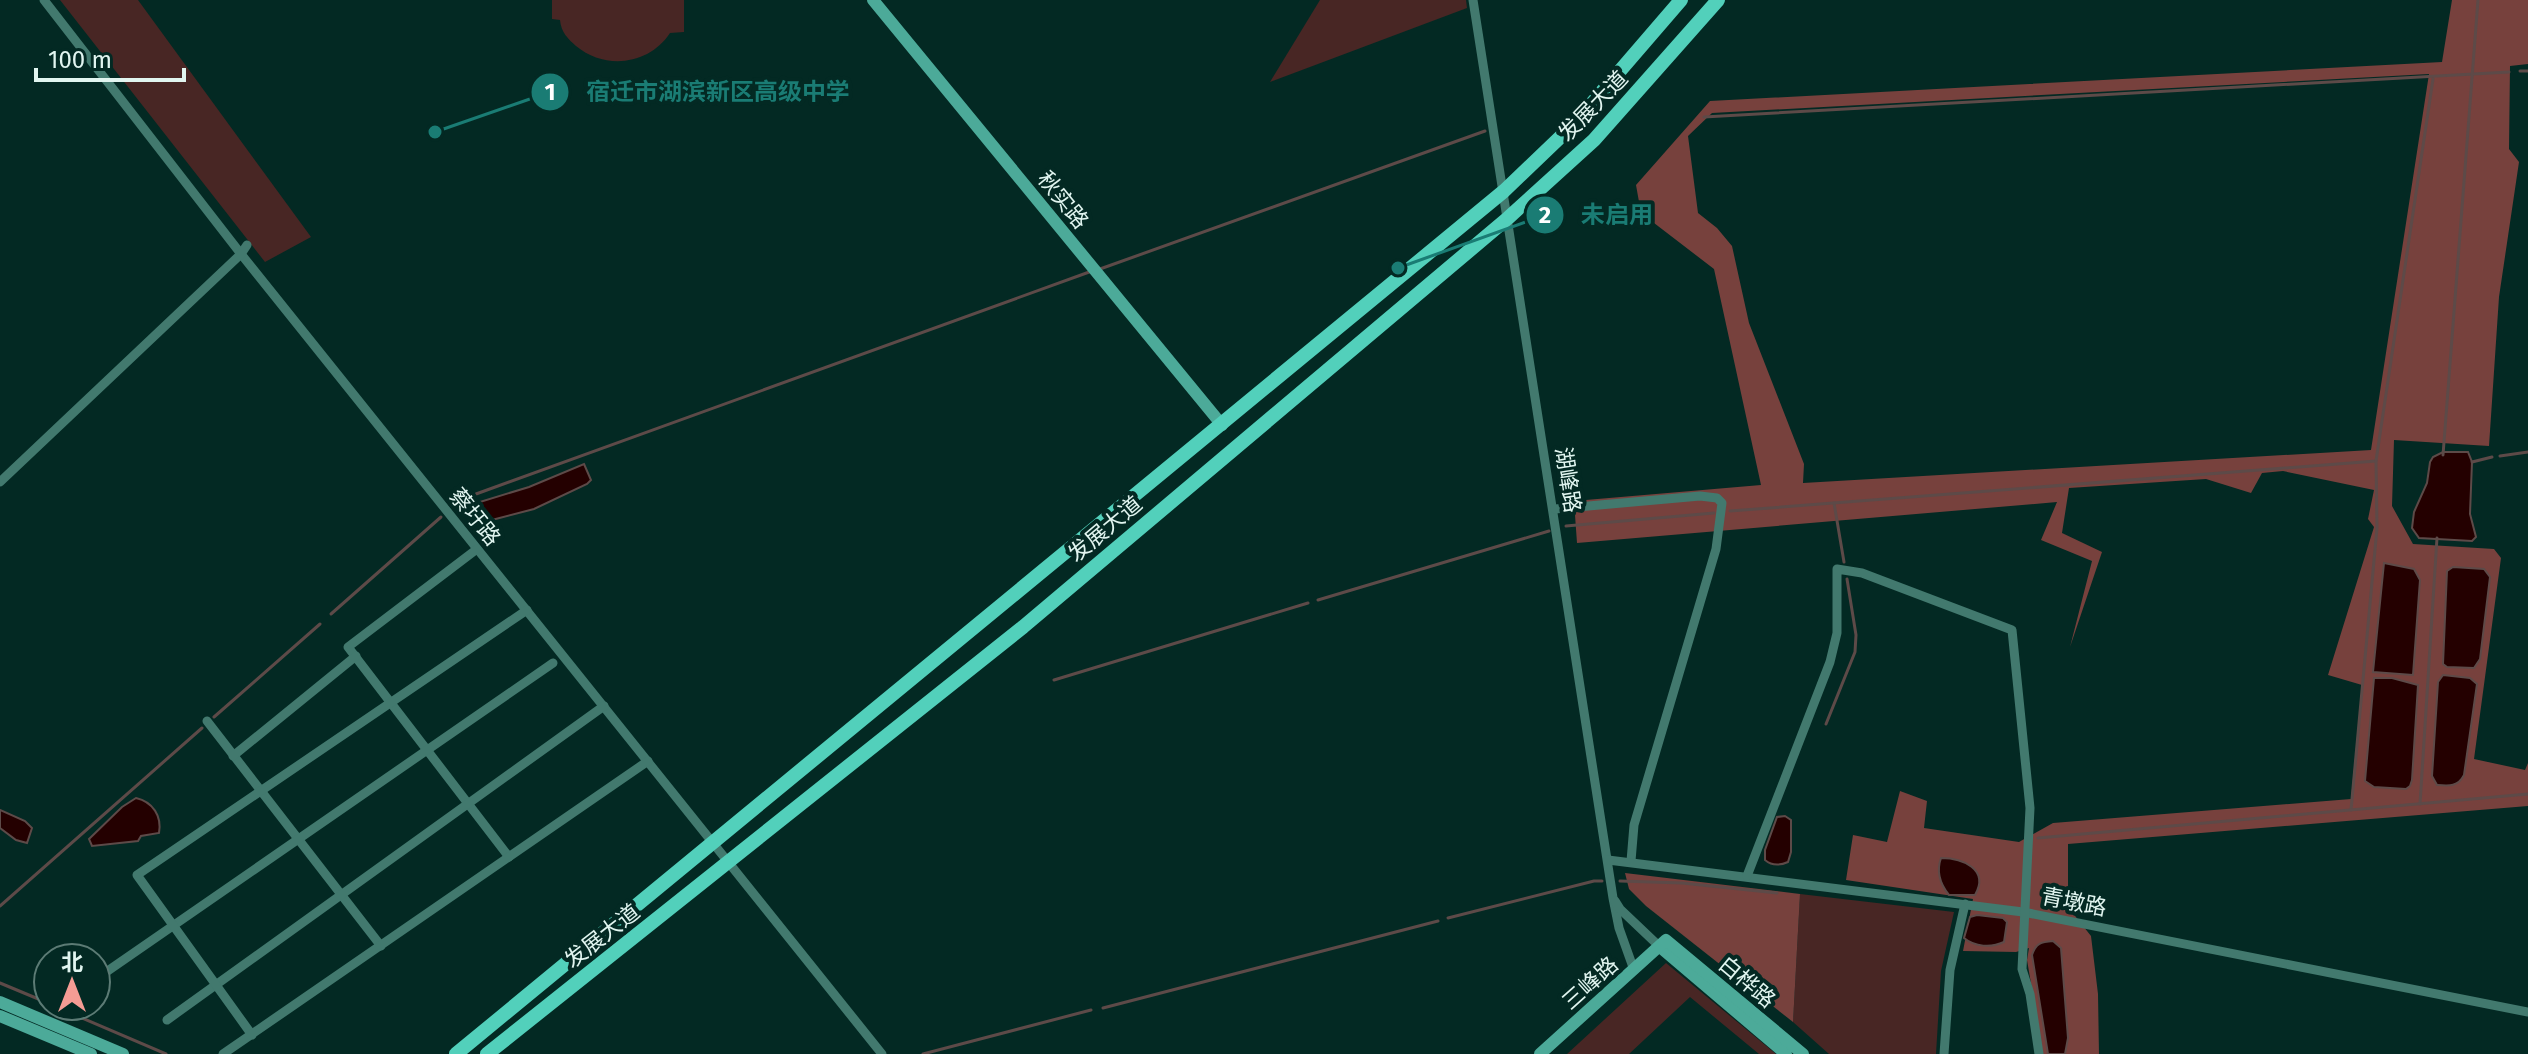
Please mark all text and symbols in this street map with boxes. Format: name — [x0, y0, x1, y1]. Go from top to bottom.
scale bar — [36, 32, 184, 82]
text: 100 m — [48, 46, 112, 74]
street label: 发展大道 — [1553, 65, 1633, 147]
callout: 宿迁市湖滨新区高级中学 — [530, 68, 866, 116]
text: 1 — [544, 78, 556, 106]
text: 宿迁市湖滨新区高级中学 — [586, 78, 850, 106]
street label: 秋实路 — [1032, 166, 1094, 234]
callout: 未启用 — [1525, 191, 1669, 239]
text: 2 — [1539, 201, 1551, 229]
text: 未启用 — [1581, 201, 1653, 229]
street label: 湖峰路 — [1550, 445, 1586, 515]
street label: 蔡圩路 — [444, 483, 506, 551]
street label: 发展大道 — [1063, 490, 1147, 568]
street label: 青墩路 — [2039, 882, 2109, 922]
street label: 发展大道 — [559, 898, 645, 974]
north arrow — [32, 942, 112, 1022]
text: 北 — [61, 949, 83, 976]
street label: 白桦路 — [1713, 950, 1781, 1014]
street label: 三峰路 — [1556, 951, 1624, 1015]

